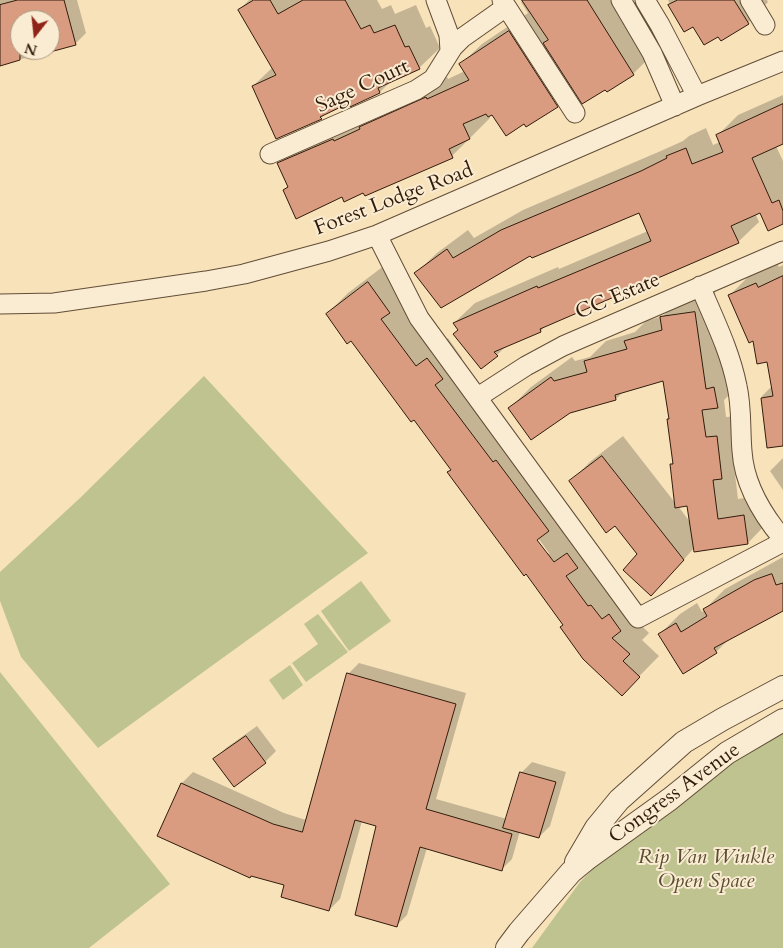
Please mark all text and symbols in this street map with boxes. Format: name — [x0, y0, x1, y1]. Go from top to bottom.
north arrow — [10, 10, 60, 60]
text: N — [23, 38, 39, 60]
street label: Sage Court — [312, 54, 414, 120]
street label: Forest Lodge Road — [311, 158, 477, 242]
street label: CC Estate — [572, 268, 664, 326]
street label: Congress Avenue — [604, 738, 746, 850]
park label: Rip Van Winkle Open Space — [638, 845, 774, 895]

